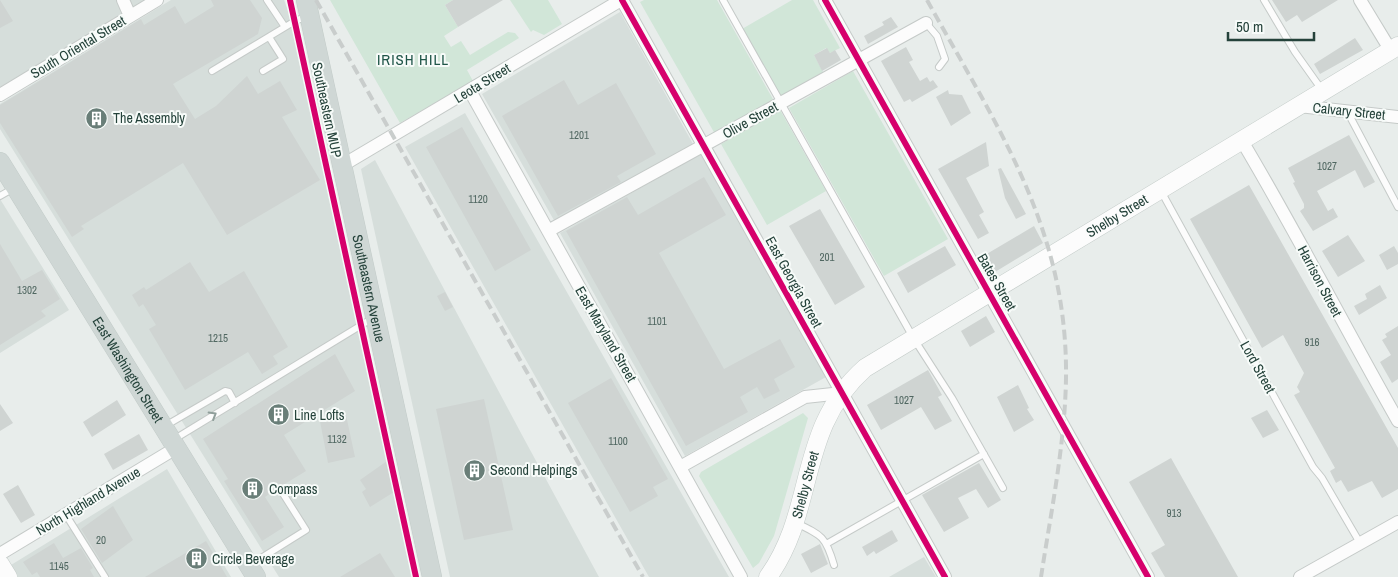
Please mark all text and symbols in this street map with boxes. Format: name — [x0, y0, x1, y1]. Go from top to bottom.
scale bar — [1228, 10, 1314, 42]
street label: South Oriental Street — [27, 12, 129, 82]
text: 50 m — [1236, 16, 1263, 37]
district label: IRISH HILL — [377, 49, 449, 70]
street label: Leota Street — [451, 59, 513, 107]
street label: Southeastern MUP — [308, 61, 346, 160]
street label: Olive Street — [719, 97, 781, 143]
street label: Calvary Street — [1312, 98, 1386, 124]
building icon: The Assembly — [85, 106, 109, 130]
place label: The Assembly — [113, 109, 185, 127]
house number: 1201 — [569, 128, 589, 142]
house number: 1027 — [1317, 159, 1337, 173]
street label: Shelby Street — [1083, 190, 1151, 241]
house number: 1120 — [468, 192, 488, 206]
street label: Southeastern Avenue — [348, 233, 389, 344]
street label: East Georgia Street — [762, 233, 826, 331]
street label: Harrison Street — [1294, 242, 1346, 320]
house number: 201 — [819, 250, 835, 264]
street label: Bates Street — [973, 250, 1021, 314]
house number: 1302 — [17, 283, 37, 297]
street label: East Maryland Street — [571, 283, 641, 385]
street label: East Washington Street — [89, 313, 168, 426]
house number: 1101 — [647, 314, 667, 328]
house number: 1215 — [208, 331, 228, 345]
house number: 916 — [1304, 335, 1320, 349]
street label: Lord Street — [1236, 338, 1280, 396]
house number: 1027 — [894, 393, 914, 407]
building icon: Line Lofts — [266, 403, 290, 427]
place label: Line Lofts — [294, 406, 345, 424]
one-way arrow — [208, 412, 217, 422]
house number: 1132 — [327, 432, 347, 446]
house number: 1100 — [608, 434, 628, 448]
street label: Shelby Street — [787, 449, 823, 521]
building icon: Second Helpings — [462, 458, 486, 482]
place label: Second Helpings — [490, 461, 578, 479]
street label: North Highland Avenue — [33, 463, 143, 539]
building icon: Compass — [241, 477, 265, 501]
place label: Compass — [269, 480, 318, 498]
house number: 913 — [1166, 506, 1182, 520]
house number: 20 — [96, 533, 106, 547]
building icon: Circle Beverage — [184, 547, 208, 571]
place label: Circle Beverage — [212, 550, 294, 568]
house number: 1145 — [49, 559, 69, 573]

